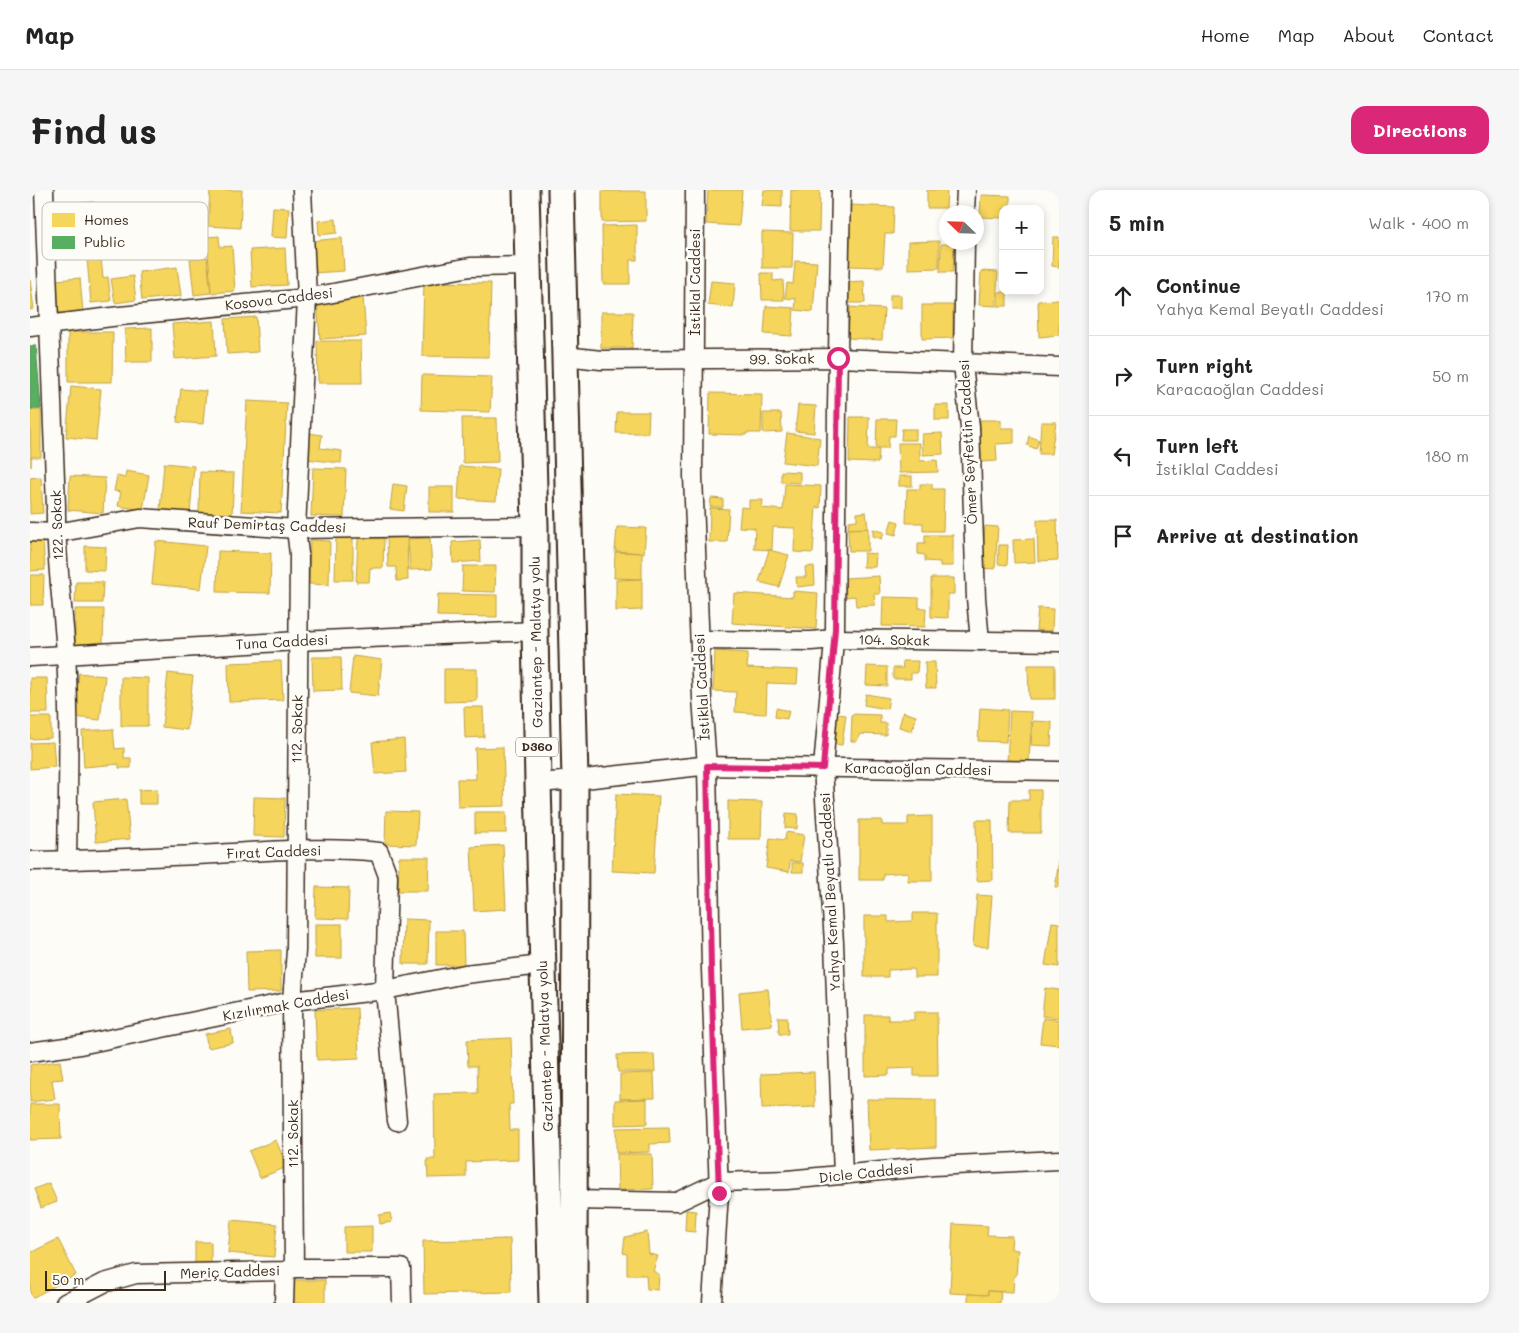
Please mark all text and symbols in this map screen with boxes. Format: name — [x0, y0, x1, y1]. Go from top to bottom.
text: Map — [25, 19, 74, 50]
text: Home — [1201, 23, 1250, 47]
text: Map — [1278, 23, 1314, 47]
text: About — [1342, 23, 1395, 47]
text: Contact — [1423, 23, 1494, 47]
button: Directions — [1351, 106, 1489, 154]
text: Find us — [30, 107, 157, 153]
legend — [42, 202, 208, 260]
north arrow — [939, 205, 984, 250]
map controls — [999, 205, 1044, 295]
button: + — [999, 205, 1044, 250]
text: 5 min — [1109, 209, 1165, 236]
text: Homes — [84, 210, 129, 229]
text: Walk · 400 m — [1368, 212, 1469, 233]
street label: İstiklal Caddesi — [685, 228, 704, 336]
text: Public — [84, 232, 125, 251]
button: − — [999, 250, 1044, 295]
text: Continue — [1156, 273, 1241, 298]
street label: Kosova Caddesi — [224, 282, 334, 315]
icon: ahead — [1109, 282, 1137, 310]
text: 170 m — [1425, 285, 1469, 306]
text: Yahya Kemal Beyatlı Caddesi — [1156, 298, 1384, 319]
route start — [827, 347, 850, 370]
street label: 99. Sokak — [749, 348, 815, 369]
text: Turn right — [1156, 353, 1253, 378]
street label: Ömer Seyfettin Caddesi — [954, 359, 981, 525]
icon: right — [1109, 362, 1137, 390]
text: 50 m — [1432, 365, 1469, 386]
text: Karacaoğlan Caddesi — [1156, 378, 1324, 399]
text: Turn left — [1156, 433, 1239, 458]
icon: left — [1109, 442, 1137, 470]
text: 180 m — [1424, 445, 1469, 466]
text: İstiklal Caddesi — [1156, 458, 1279, 479]
street label: 122. Sokak — [46, 490, 67, 560]
street label: Rauf Demirtaş Caddesi — [188, 512, 347, 537]
icon: arrive — [1109, 522, 1137, 550]
text: Arrive at destination — [1156, 523, 1359, 548]
street label: Gaziantep - Malatya yolu — [525, 556, 546, 728]
street label: 104. Sokak — [858, 629, 930, 650]
street label: Tuna Caddesi — [235, 630, 329, 653]
street label: İstiklal Caddesi — [689, 633, 714, 741]
street label: 112. Sokak — [286, 694, 307, 764]
road number: D360 — [516, 738, 558, 756]
street label: Karacaoğlan Caddesi — [844, 758, 992, 779]
street label: Yahya Kemal Beyatlı Caddesi — [815, 792, 844, 992]
street label: Fırat Caddesi — [226, 840, 322, 863]
street label: Gaziantep - Malatya yolu — [532, 960, 557, 1132]
street label: Kızılırmak Caddesi — [221, 984, 351, 1025]
street label: 112. Sokak — [283, 1100, 302, 1168]
street label: Dicle Caddesi — [818, 1158, 914, 1187]
route end — [708, 1182, 731, 1205]
street label: Meriç Caddesi — [180, 1260, 280, 1283]
scale bar — [45, 1268, 166, 1291]
text: 50 m — [52, 1270, 84, 1289]

